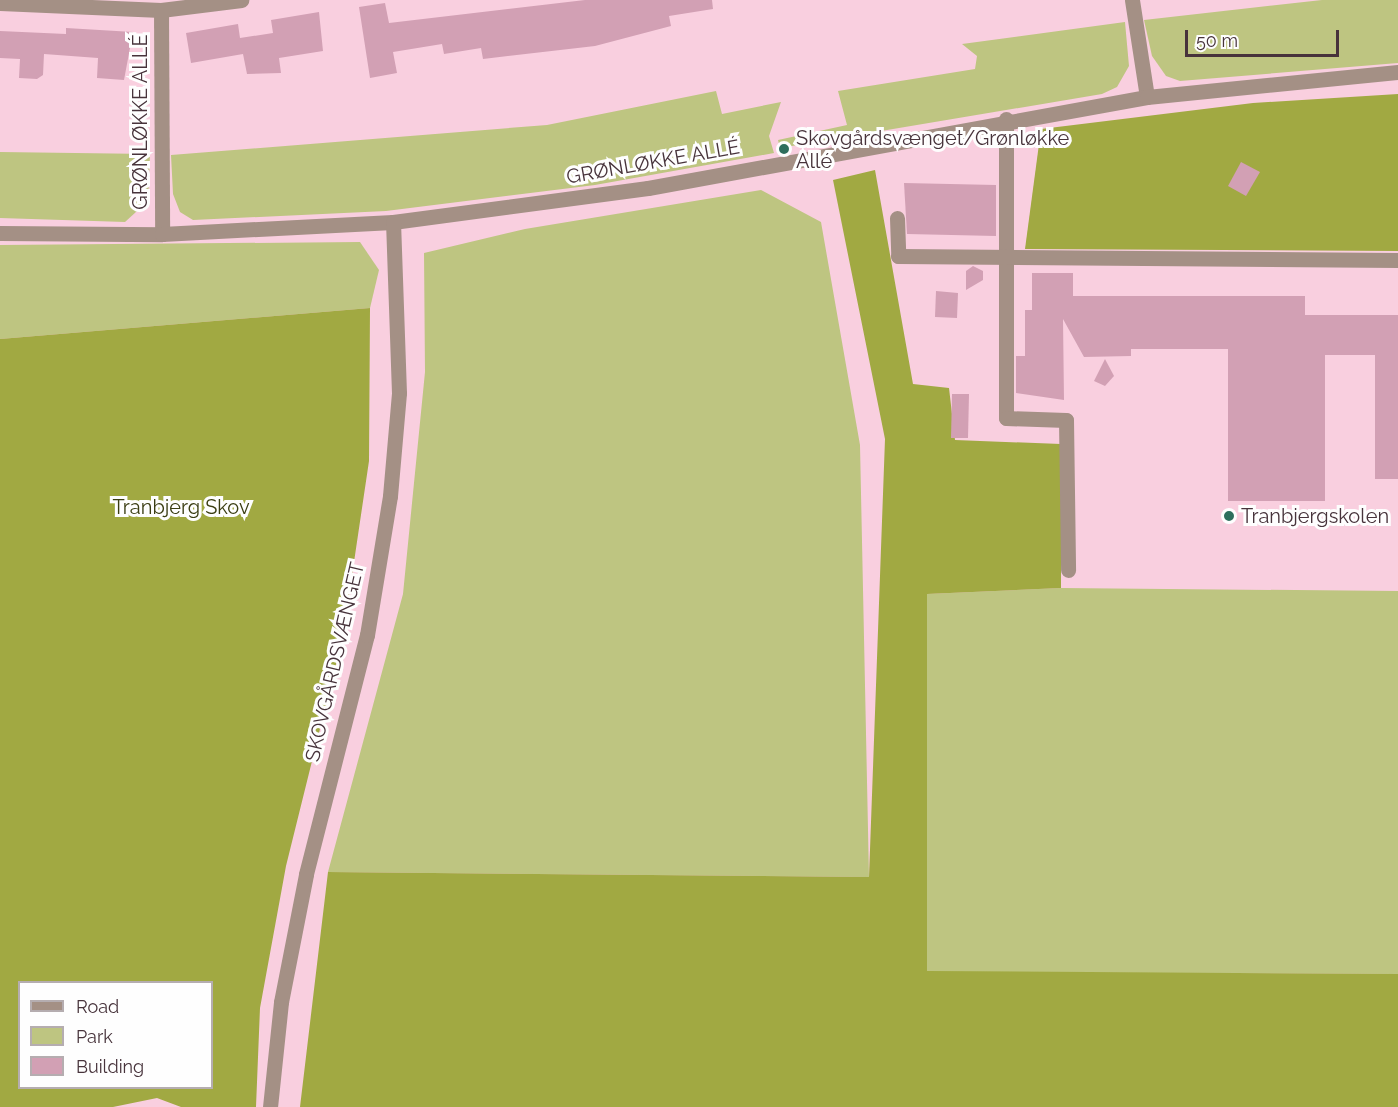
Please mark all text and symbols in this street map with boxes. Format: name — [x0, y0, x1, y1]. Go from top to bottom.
scale bar — [1188, 18, 1342, 56]
text: 50 m — [1196, 30, 1238, 51]
street label: GRØNLØKKE ALLÉ — [128, 34, 152, 210]
place label: Skovgårdsvænget/Grønløkke Allé — [796, 126, 1069, 173]
street label: GRØNLØKKE ALLÉ — [564, 135, 742, 189]
marker: Skovgårdsvænget/Grønløkke Allé — [777, 142, 791, 156]
park label: Tranbjerg Skov — [112, 495, 250, 519]
place label: Tranbjergskolen — [1241, 504, 1389, 528]
marker: Tranbjergskolen — [1222, 509, 1236, 523]
street label: SKOVGÅRDSVÆNGET — [300, 560, 370, 764]
legend — [18, 981, 213, 1089]
text: Road — [76, 996, 119, 1017]
text: Park — [76, 1026, 113, 1047]
text: Building — [76, 1056, 144, 1077]

